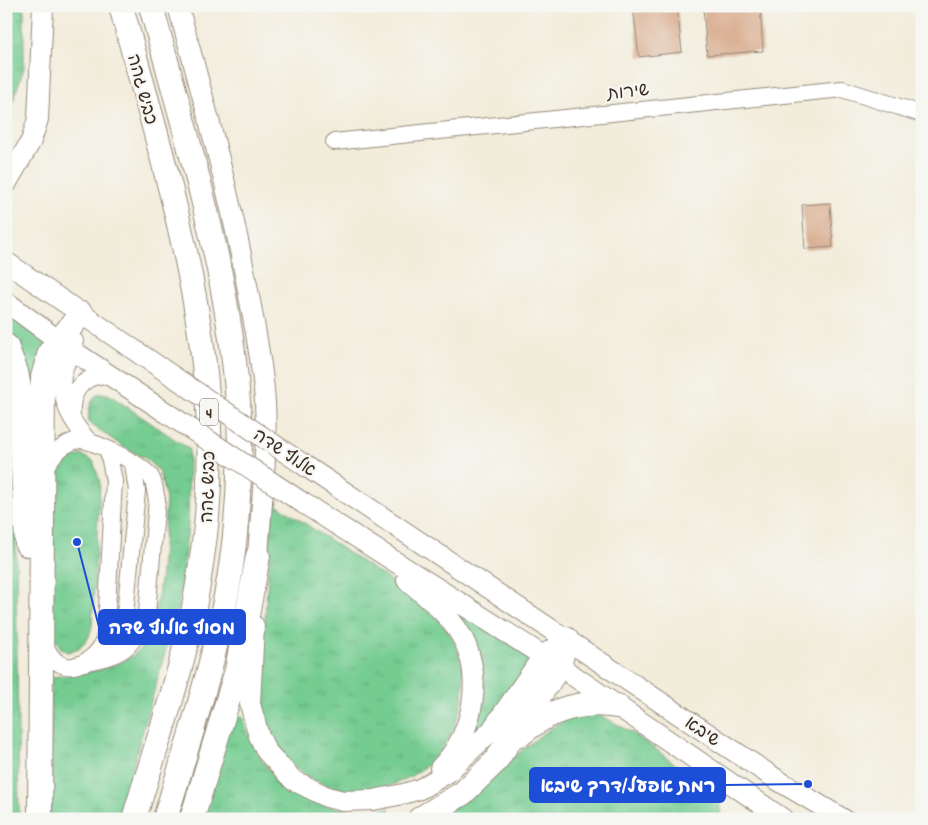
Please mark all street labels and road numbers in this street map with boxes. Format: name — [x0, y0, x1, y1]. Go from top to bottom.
street label: כביש גהה — [119, 52, 162, 128]
street label: שירות — [605, 79, 651, 108]
road number: 4 — [200, 398, 218, 426]
street label: אלוף שדה — [247, 424, 320, 484]
street label: כביש גהה — [196, 451, 223, 524]
street label: שיבא — [679, 712, 724, 754]

